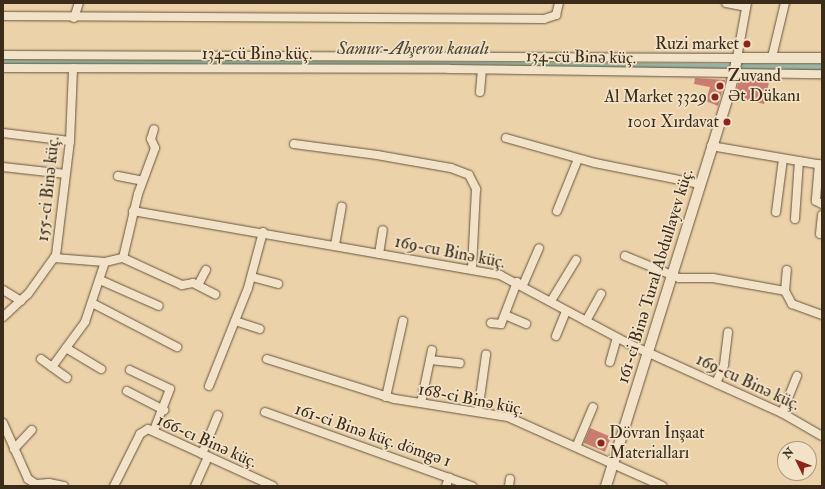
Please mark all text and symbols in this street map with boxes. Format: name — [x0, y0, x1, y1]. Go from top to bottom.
place label: Ruzi market — [655, 34, 739, 54]
water label: Samur-Abşeron kanalı — [337, 38, 489, 60]
marker: Ruzi market — [742, 39, 752, 49]
street label: 134-cü Binə küç. — [202, 44, 312, 64]
street label: 134-cü Binə küç. — [526, 46, 636, 68]
place label: Zuvand Ət Dükanı — [728, 66, 800, 106]
marker: Zuvand Ət Dükanı — [715, 81, 725, 91]
place label: Al Market 3329 — [604, 87, 707, 107]
marker: Al Market 3329 — [710, 92, 720, 102]
place label: 1001 Xırdavat — [627, 112, 719, 132]
marker: 1001 Xırdavat — [722, 117, 732, 127]
street label: 155-ci Binə küç. — [32, 135, 64, 243]
street label: 161-ci Binə Tural Abdullayev küç. — [613, 166, 697, 386]
street label: 169-cu Binə küç. — [393, 231, 507, 273]
street label: 169-cu Binə küç. — [693, 349, 803, 415]
street label: 168-ci Binə küç. — [416, 379, 526, 419]
street label: 161-ci Binə küç. dömgə 1 — [292, 399, 454, 471]
street label: 166-cı Binə küç. — [154, 410, 260, 472]
place label: Dövran İnşaat Materialları — [609, 423, 705, 463]
marker: Dövran İnşaat Materialları — [596, 438, 606, 448]
north arrow — [777, 441, 817, 481]
text: N — [780, 445, 797, 461]

